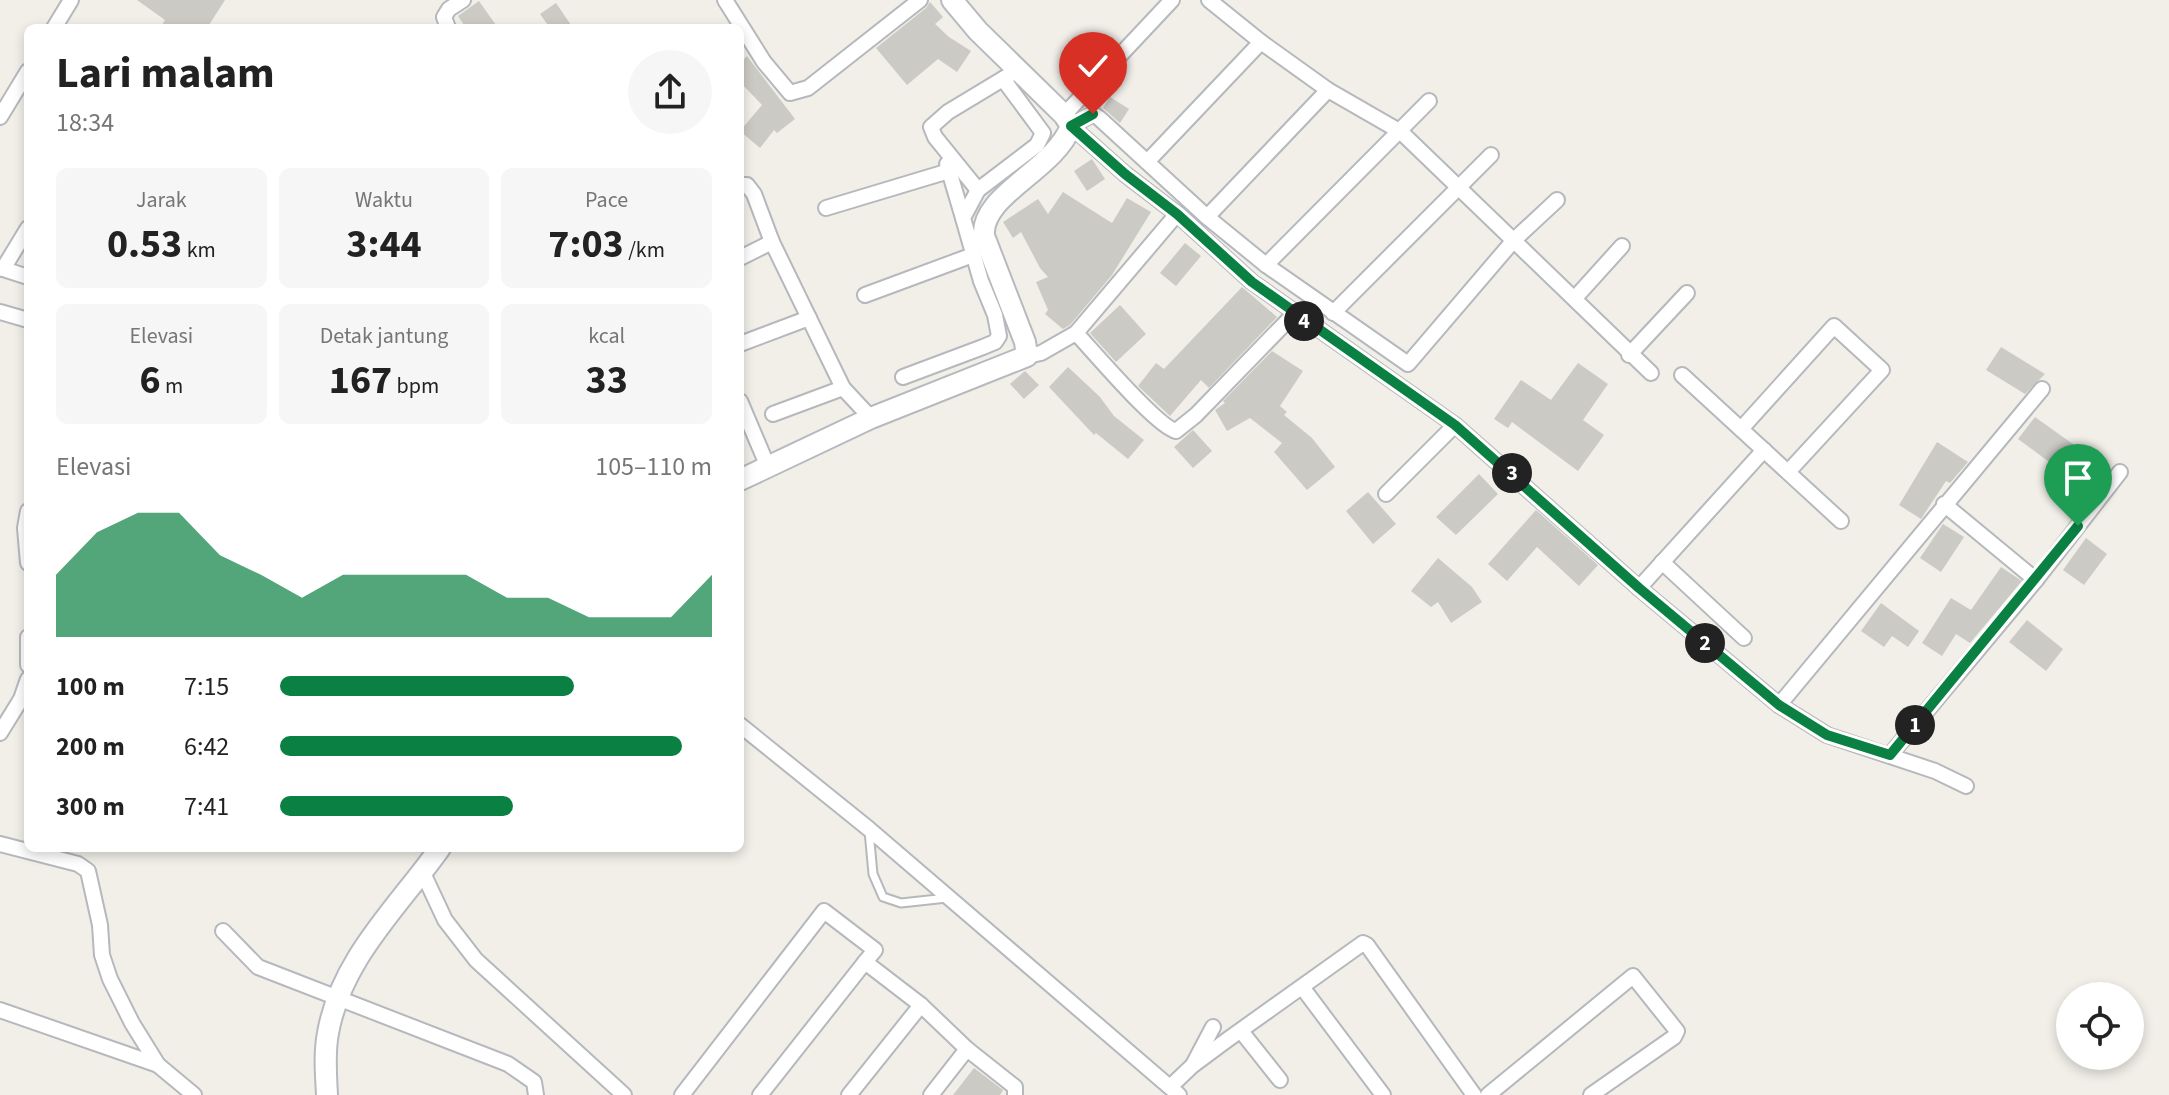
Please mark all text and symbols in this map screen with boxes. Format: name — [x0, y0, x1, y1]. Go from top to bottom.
pin — [1059, 32, 1127, 114]
text: Lari malam — [56, 42, 275, 105]
icon: check — [1071, 44, 1115, 88]
button: share — [628, 50, 712, 134]
text: 18:34 — [56, 104, 114, 141]
text: Jarak — [136, 184, 187, 216]
text: Waktu — [355, 184, 413, 216]
text: Pace — [585, 184, 628, 216]
text: 0.53 — [107, 216, 182, 273]
text: 3:44 — [346, 216, 422, 273]
text: 7:03 — [548, 216, 624, 273]
text: km — [182, 234, 216, 266]
text: /km — [624, 234, 665, 266]
pin: 4 — [1284, 301, 1324, 341]
text: 4 — [1298, 305, 1310, 337]
text: Elevasi — [129, 320, 193, 352]
text: Detak jantung — [320, 320, 448, 352]
text: kcal — [588, 320, 625, 352]
text: 6 — [139, 352, 161, 409]
text: 167 — [329, 352, 392, 409]
text: 33 — [586, 352, 628, 409]
text: m — [161, 370, 183, 402]
text: bpm — [392, 370, 439, 402]
pin — [2044, 444, 2112, 526]
text: Elevasi — [56, 448, 131, 485]
text: 105–110 m — [595, 448, 712, 485]
pin: 3 — [1492, 453, 1532, 493]
icon: arrive — [2056, 456, 2100, 500]
text: 3 — [1506, 457, 1518, 489]
pin: 2 — [1685, 623, 1725, 663]
text: 2 — [1699, 627, 1711, 659]
text: 100 m — [56, 668, 125, 705]
text: 7:15 — [184, 668, 229, 705]
pin: 1 — [1895, 705, 1935, 745]
text: 1 — [1909, 709, 1921, 741]
text: 200 m — [56, 728, 125, 765]
text: 6:42 — [184, 728, 229, 765]
text: 300 m — [56, 788, 125, 825]
text: 7:41 — [184, 788, 229, 825]
map controls — [2056, 982, 2144, 1070]
button: locate — [2056, 982, 2144, 1070]

